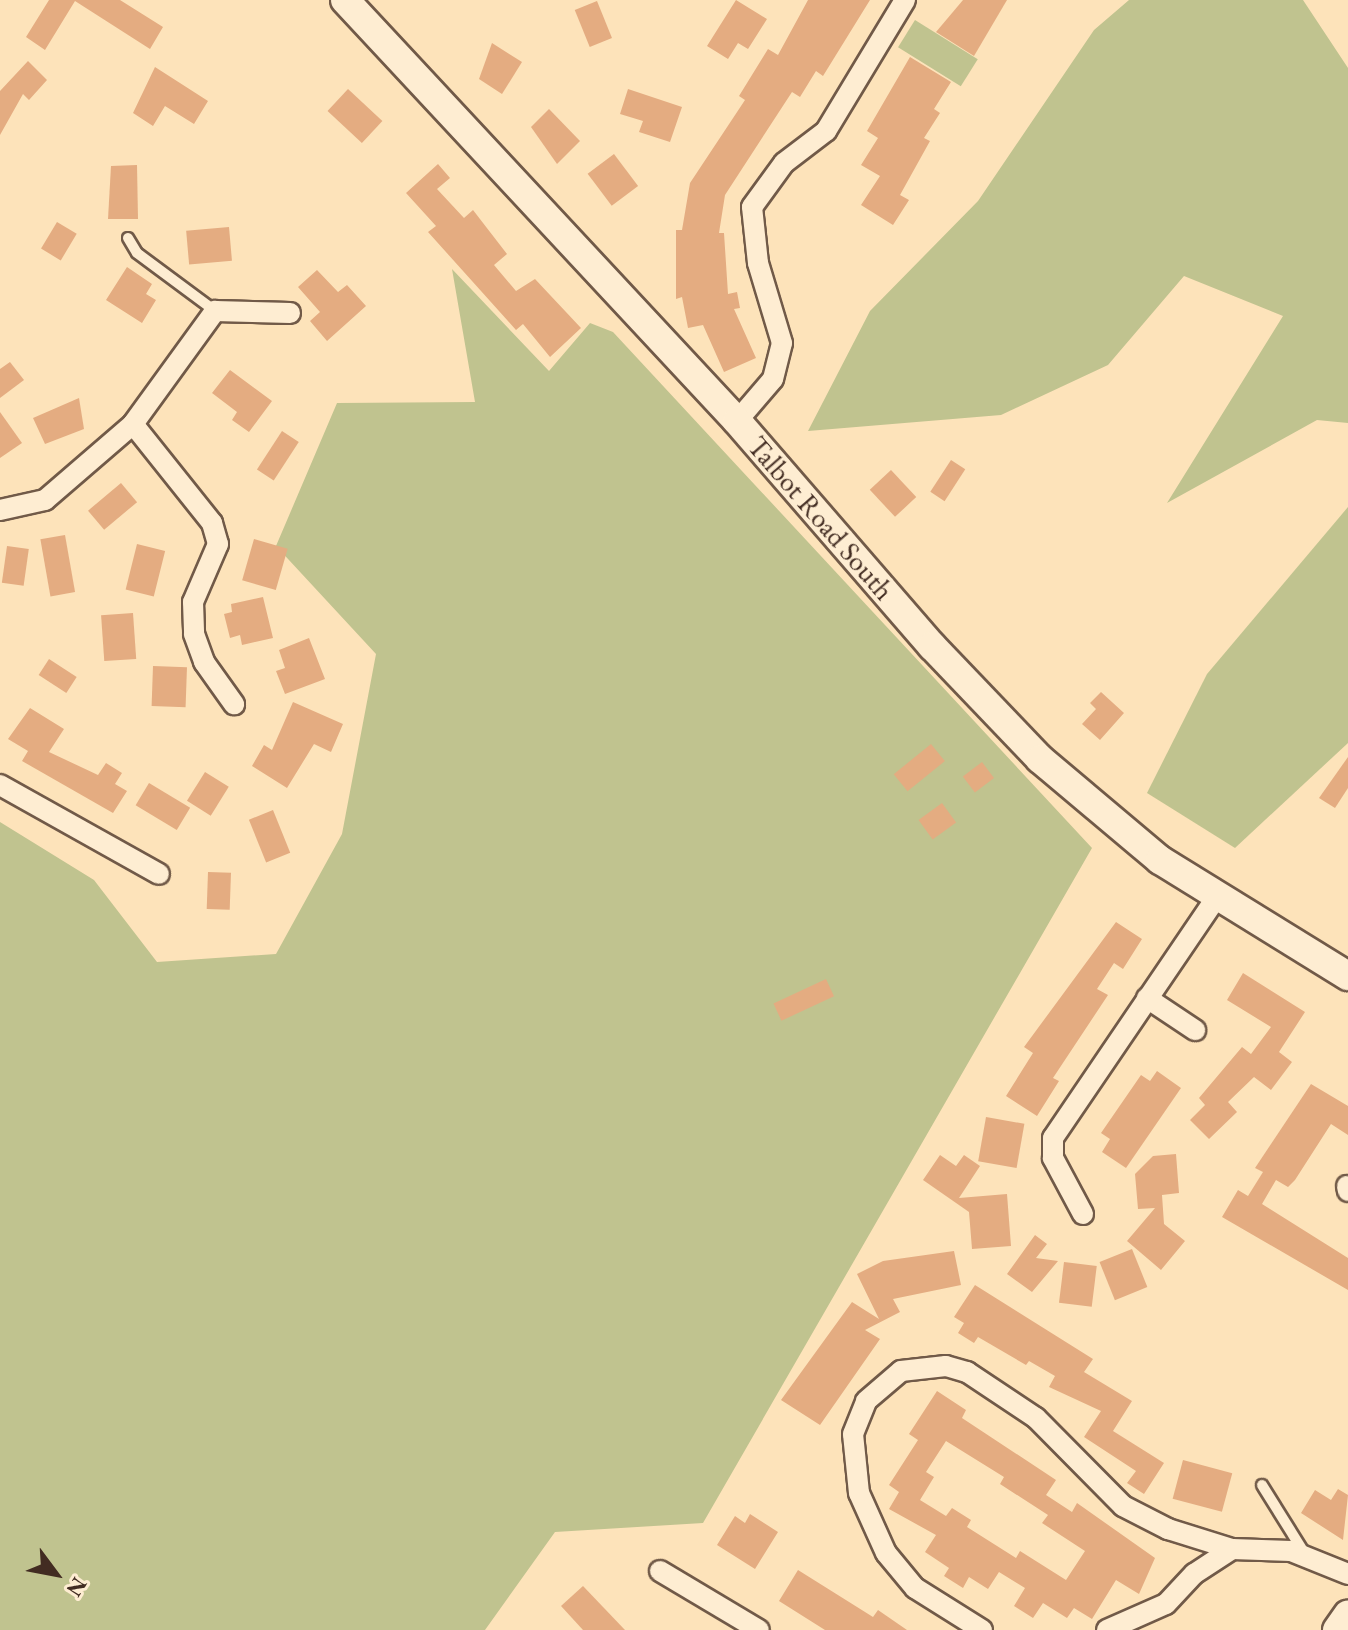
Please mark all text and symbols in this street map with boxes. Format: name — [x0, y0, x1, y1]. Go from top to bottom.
street label: Talbot Road South — [741, 429, 901, 607]
north arrow — [16, 1534, 96, 1614]
text: N — [60, 1572, 94, 1602]

